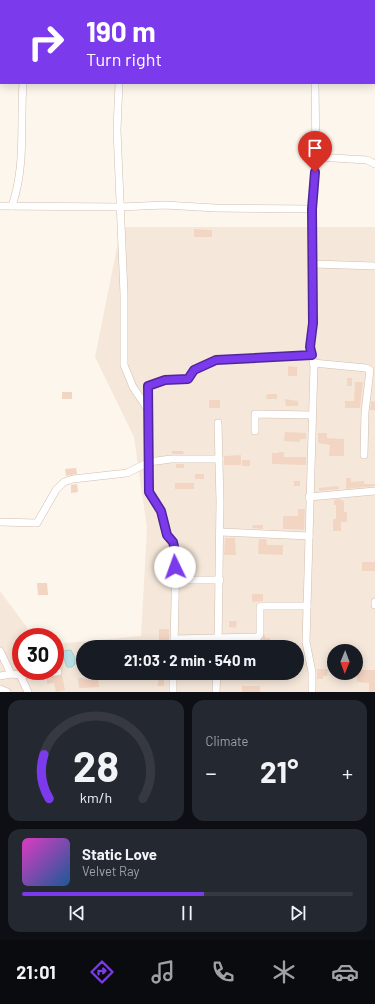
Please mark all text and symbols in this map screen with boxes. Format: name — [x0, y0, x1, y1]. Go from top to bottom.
text: 190 m — [86, 14, 156, 48]
icon: right — [20, 16, 72, 68]
text: Turn right — [86, 48, 162, 70]
pin — [298, 131, 332, 172]
icon: arrive — [304, 137, 326, 159]
position arrow — [154, 546, 196, 588]
speed limit sign: 30 — [12, 628, 64, 680]
north arrow — [327, 644, 363, 680]
map controls — [327, 644, 363, 680]
text: 21:03 · 2 min · 540 m — [124, 651, 256, 669]
text: Climate — [206, 733, 249, 749]
text: 28 — [73, 739, 119, 789]
text: 21° — [260, 753, 299, 789]
text: − — [206, 759, 217, 785]
text: + — [342, 759, 353, 785]
text: km/h — [80, 788, 112, 805]
text: Static Love — [82, 845, 157, 863]
text: Velvet Ray — [82, 863, 140, 879]
icon: previous — [66, 902, 88, 924]
icon: pause — [176, 902, 198, 924]
icon: next — [287, 902, 309, 924]
icon: directions — [88, 958, 116, 986]
icon: music — [149, 958, 177, 986]
icon: phone — [209, 958, 237, 986]
icon: climate — [270, 958, 298, 986]
icon: car — [331, 958, 359, 986]
text: 21:01 — [16, 961, 56, 983]

